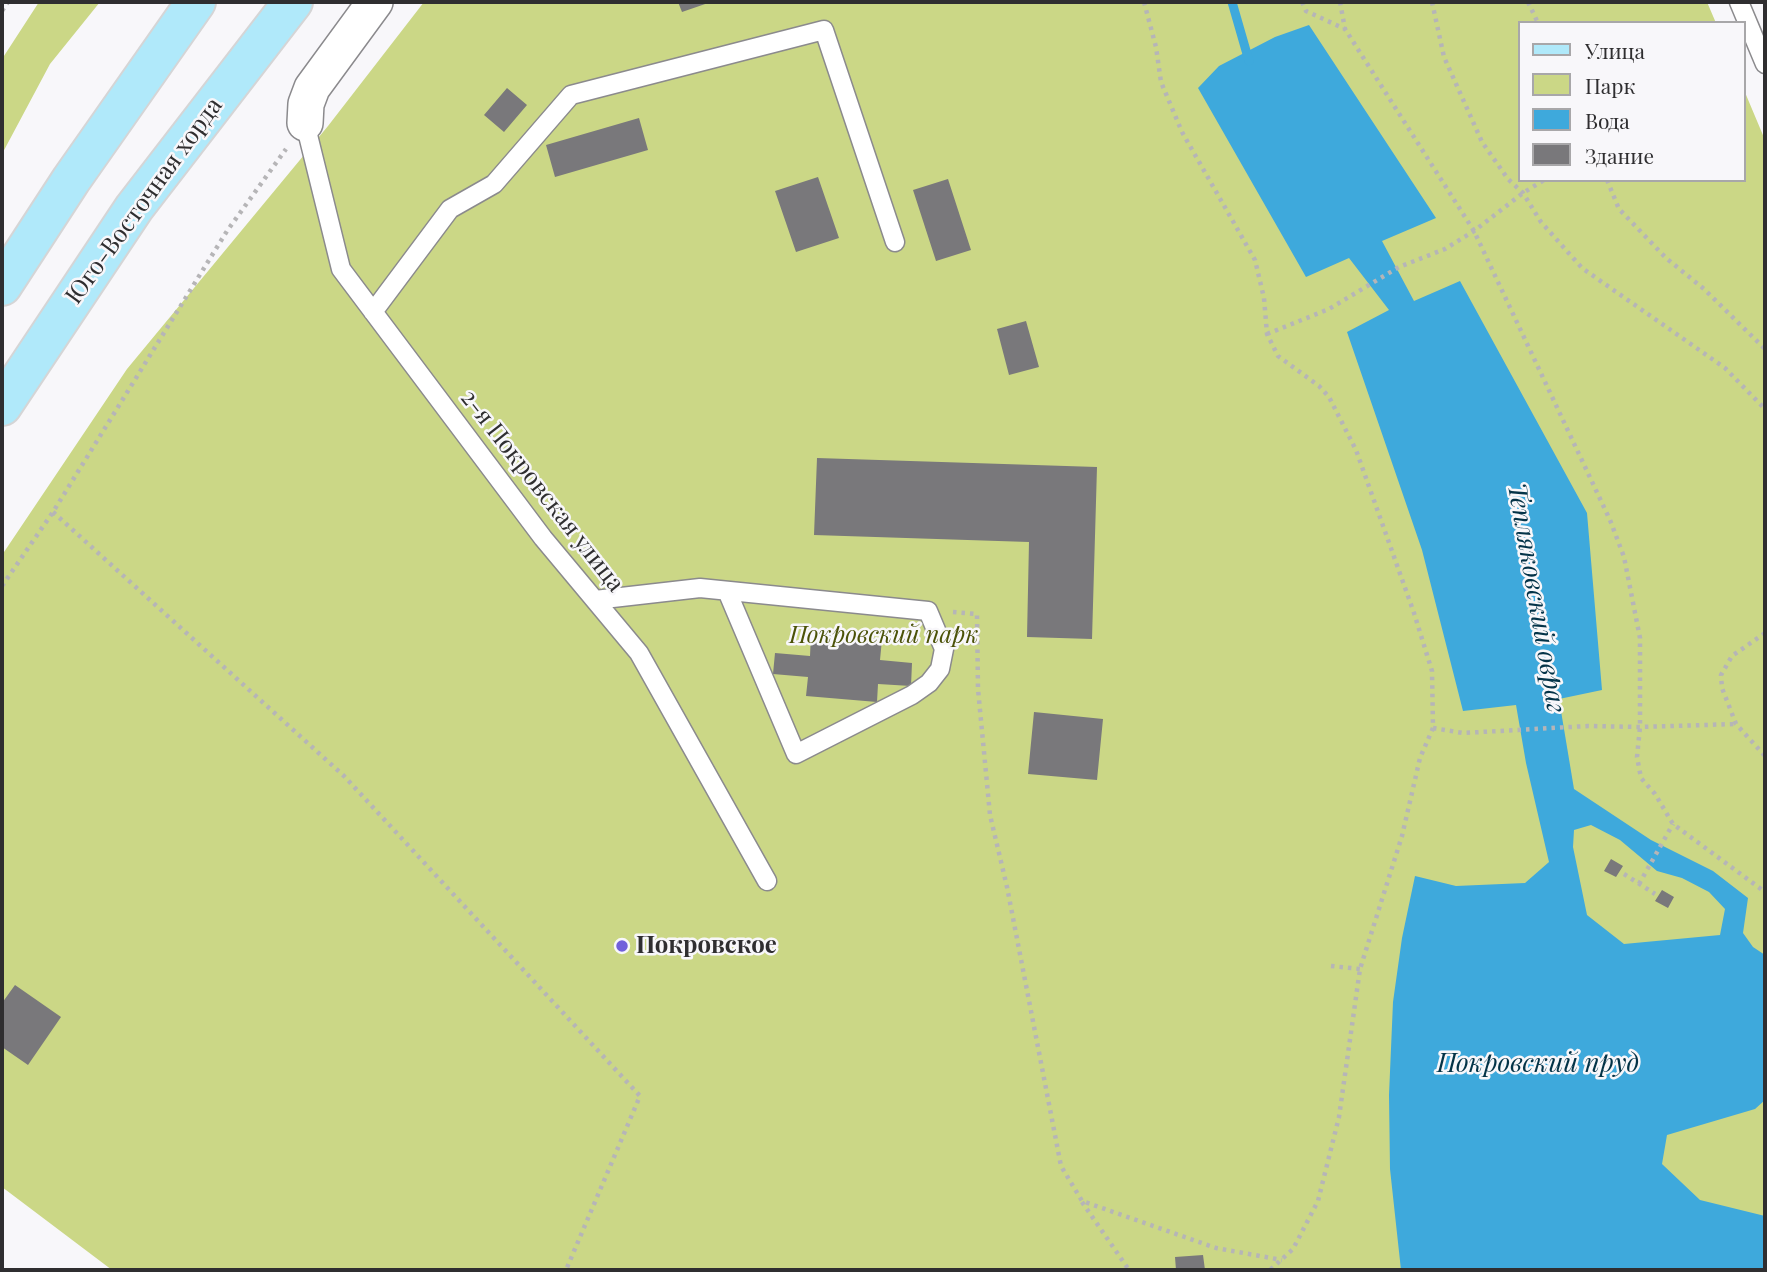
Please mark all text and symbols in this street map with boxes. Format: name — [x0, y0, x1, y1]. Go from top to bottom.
legend — [1518, 21, 1746, 182]
text: Улица — [1585, 36, 1645, 64]
text: Парк — [1585, 71, 1635, 99]
street label: Юго-Восточная хорда — [59, 92, 229, 310]
text: Вода — [1585, 106, 1630, 134]
text: Здание — [1585, 141, 1654, 169]
street label: 2-я Покровская улица — [454, 384, 630, 598]
water label: Тепляковский овраг — [1500, 481, 1572, 715]
park label: Покровский парк — [789, 622, 979, 650]
place label: Покровское — [636, 932, 777, 960]
marker: Покровское — [614, 938, 630, 954]
water label: Покровский пруд — [1437, 1048, 1639, 1080]

